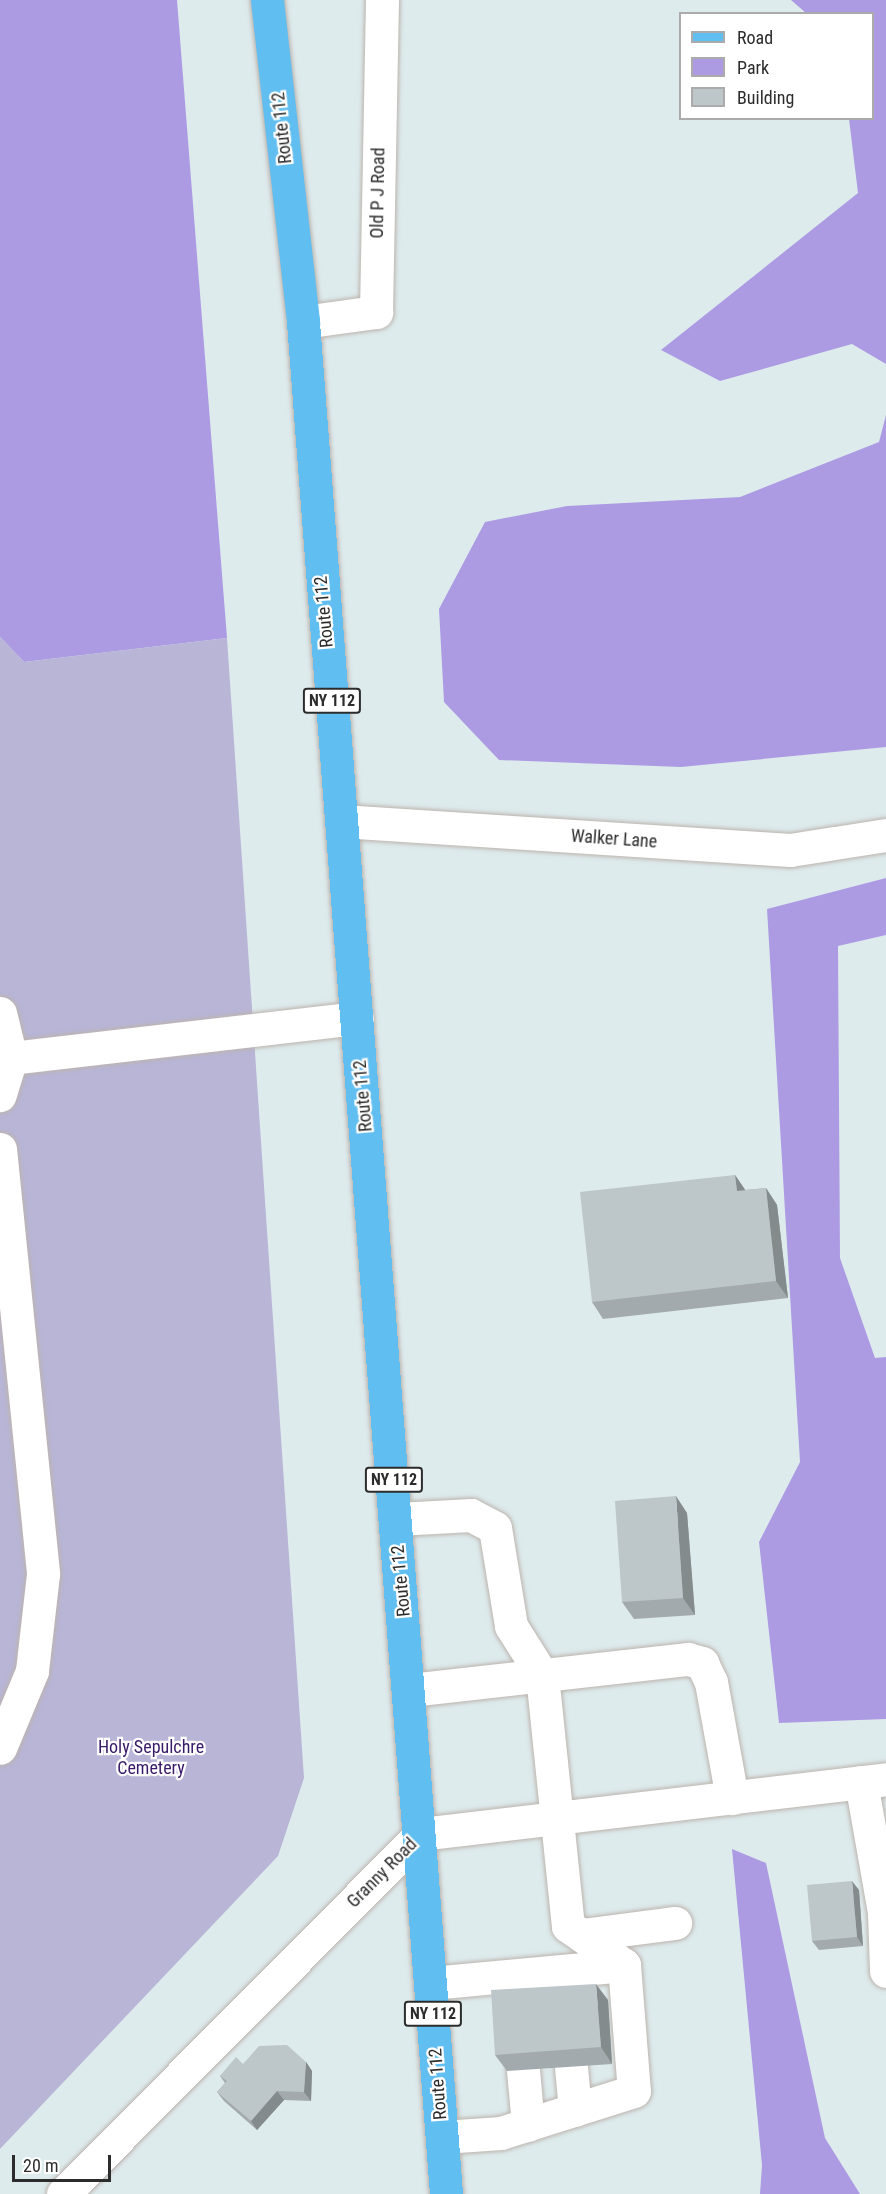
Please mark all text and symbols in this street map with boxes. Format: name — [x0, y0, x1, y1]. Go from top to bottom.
legend — [679, 12, 874, 120]
text: Road — [737, 27, 773, 48]
text: Park — [737, 57, 769, 78]
text: Building — [737, 87, 794, 108]
street label: Route 112 — [268, 91, 296, 165]
street label: Old P J Road — [366, 147, 390, 239]
street label: Route 112 — [310, 575, 338, 649]
road number: NY 112 — [302, 688, 362, 714]
street label: Walker Lane — [570, 825, 658, 853]
street label: Route 112 — [349, 1059, 377, 1133]
road number: NY 112 — [364, 1467, 424, 1493]
street label: Route 112 — [387, 1544, 415, 1618]
park label: Holy Sepulchre Cemetery — [98, 1737, 204, 1780]
street label: Granny Road — [343, 1834, 421, 1912]
road number: NY 112 — [403, 2001, 463, 2027]
street label: Route 112 — [425, 2047, 451, 2121]
scale bar — [15, 2143, 114, 2181]
text: 20 m — [23, 2155, 58, 2176]

